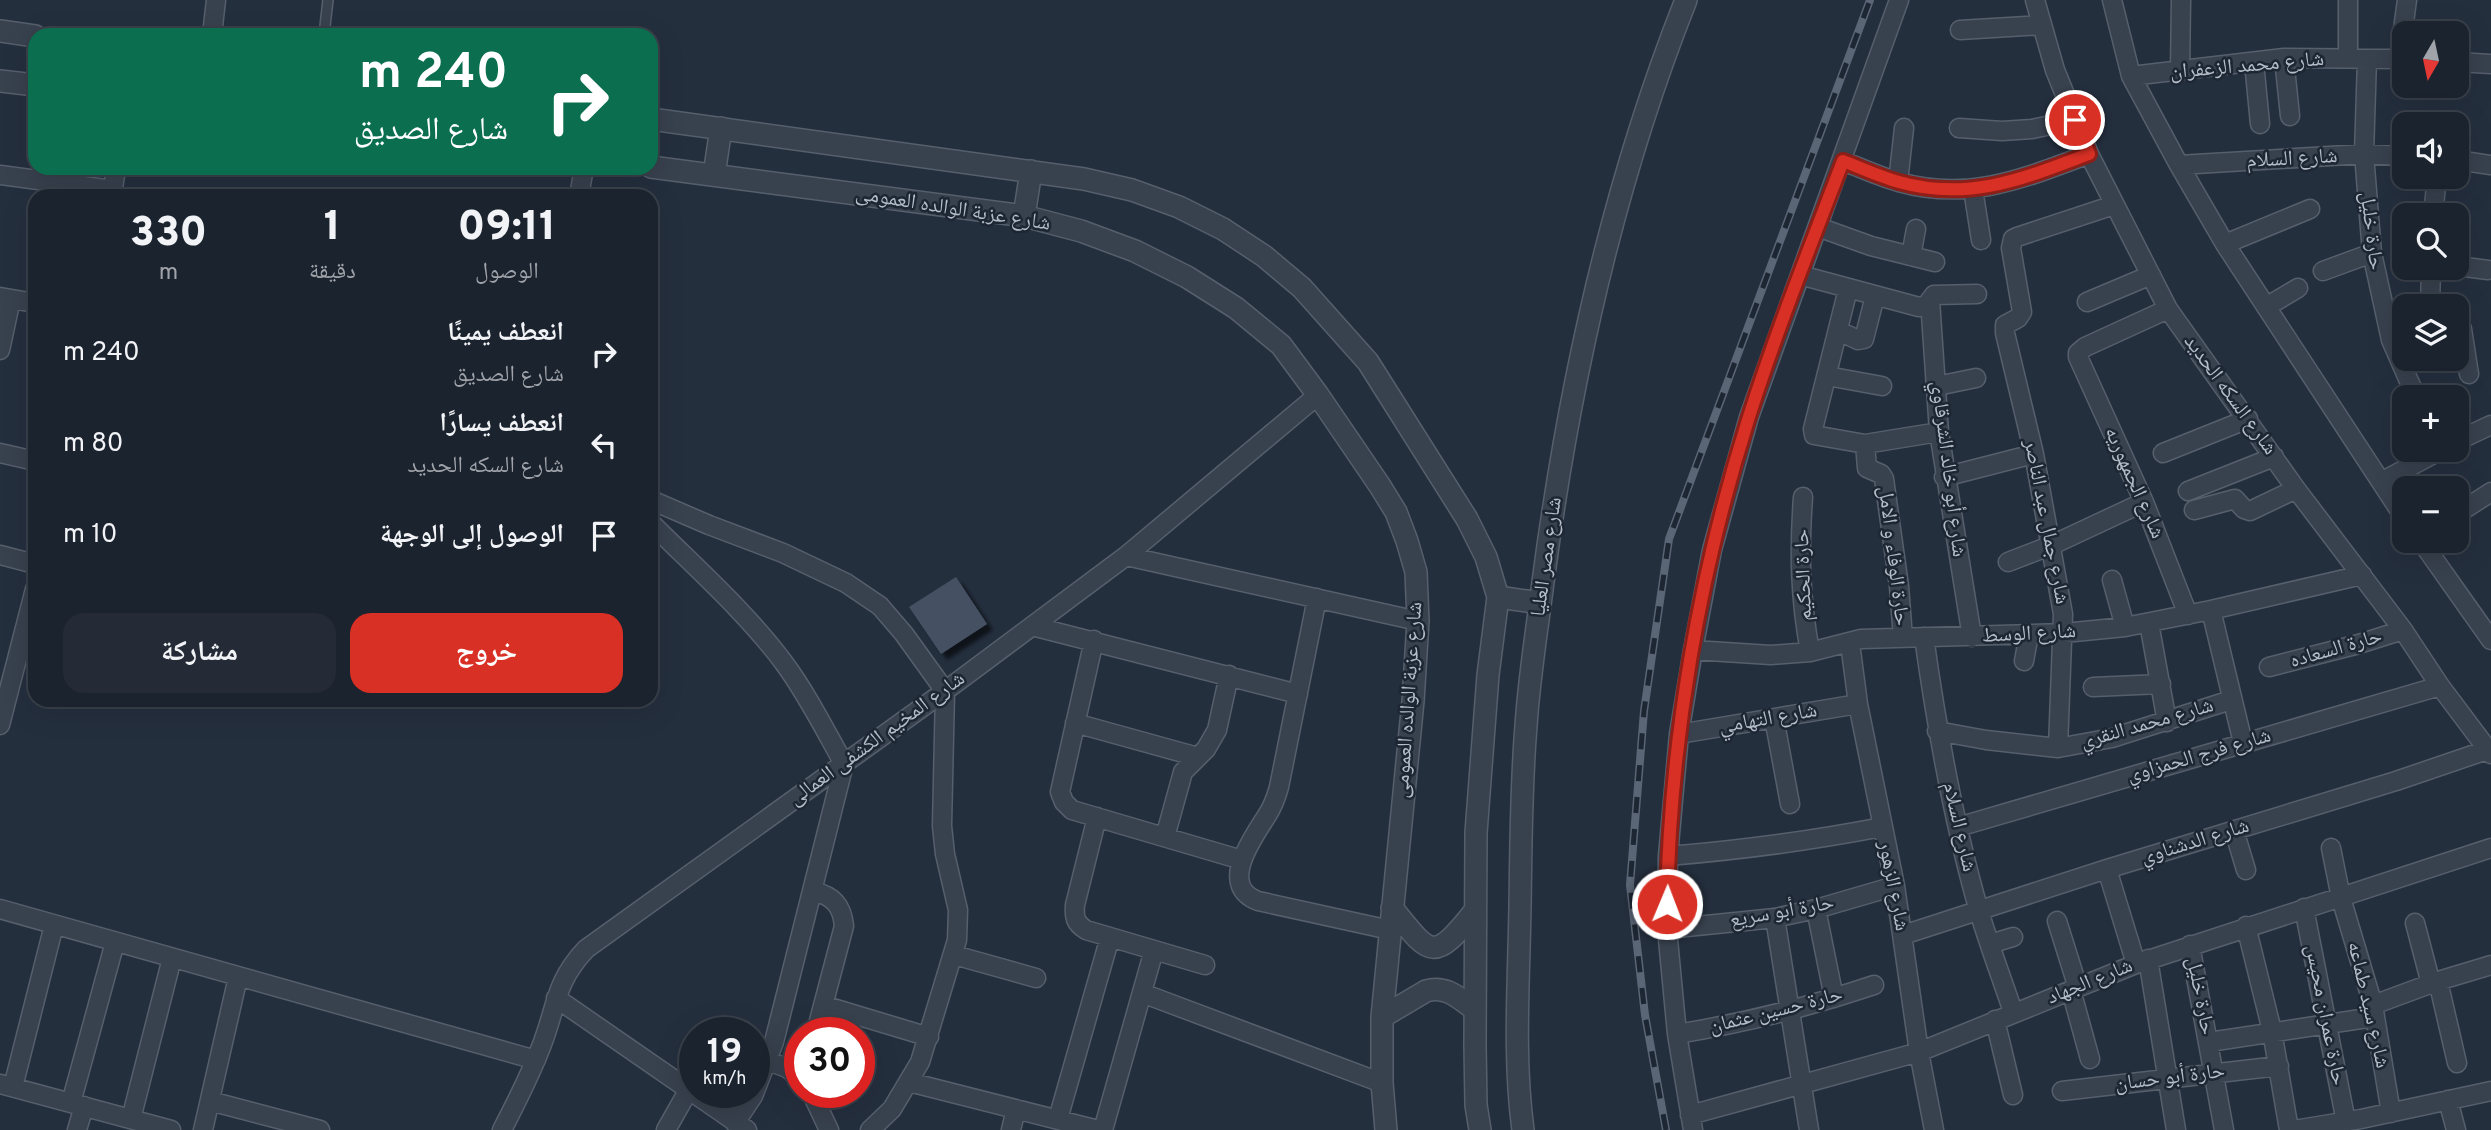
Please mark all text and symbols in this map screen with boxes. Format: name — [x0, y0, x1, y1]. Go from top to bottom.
north arrow — [2392, 21, 2469, 98]
map controls — [2392, 21, 2469, 553]
text: 240 m — [359, 44, 508, 106]
street label: شارع محمد الزعفران — [2169, 46, 2325, 86]
icon: right — [532, 56, 623, 147]
pin — [2045, 90, 2105, 150]
icon: arrive — [2056, 101, 2094, 139]
text: شارع الصديق — [354, 111, 508, 151]
button: sound — [2392, 112, 2469, 189]
street label: شارع السلام — [2246, 143, 2338, 175]
street label: شارع عزبة الوالده العمومى — [854, 180, 1052, 238]
street label: حارة خليل — [2353, 190, 2389, 272]
text: 1 — [324, 202, 341, 255]
text: 09:11 — [458, 202, 556, 255]
button: search — [2392, 203, 2469, 280]
text: 330 — [130, 208, 207, 261]
text: دقيقة — [309, 258, 356, 287]
text: الوصول — [475, 258, 539, 287]
text: m — [159, 259, 178, 288]
button: layers — [2392, 294, 2469, 371]
text: انعطف يمينًا — [447, 317, 564, 350]
street label: شارع السكه الحديد — [2177, 329, 2283, 461]
icon: right — [585, 335, 623, 373]
text: 240 m — [63, 337, 140, 370]
text: شارع الصديق — [453, 361, 564, 390]
street label: شارع أبو خالد الشرقاوي — [1922, 379, 1973, 559]
button: + — [2392, 385, 2469, 462]
text: انعطف يسارًا — [440, 408, 564, 441]
street label: شارع الجمهوريه — [2097, 423, 2171, 543]
icon: left — [585, 426, 623, 464]
text: 80 m — [63, 428, 123, 461]
street label: شارع جمال عبد الناصر — [2017, 436, 2075, 607]
text: شارع السكه الحديد — [408, 452, 564, 481]
button: − — [2392, 476, 2469, 553]
street label: حارة الوفاء و الامل — [1871, 485, 1915, 627]
street label: شارع مصر العليا — [1525, 496, 1569, 618]
icon: arrive — [585, 517, 623, 555]
text: 10 m — [63, 519, 118, 552]
text: الوصول إلى الوجهة — [380, 519, 564, 552]
street label: حارة الحكيم — [1789, 529, 1819, 621]
street label: شارع عزبة الوالده العمومى — [1389, 601, 1429, 799]
button: مشاركة — [63, 613, 336, 693]
button: خروج — [350, 613, 623, 693]
street label: شارع الوسط — [1981, 618, 2077, 650]
street label: حارة السعاده — [2287, 623, 2385, 675]
street label: شارع المخيم الكشفى العمالى — [783, 666, 971, 812]
street label: شارع محمد النقري — [2077, 692, 2217, 757]
street label: شارع التهامي — [1717, 697, 1819, 742]
street label: شارع فرج الحمزاوي — [2124, 723, 2275, 791]
street label: شارع السلام — [1936, 779, 1982, 875]
street label: شارع الدشناوي — [2137, 813, 2253, 873]
street label: شارع الزهور — [1871, 838, 1915, 933]
position arrow — [1630, 867, 1704, 941]
street label: حارة أبو سريع — [1728, 889, 1836, 934]
street label: شارع سيد طماعه — [2340, 939, 2396, 1071]
street label: حارة عمران محيس — [2298, 942, 2352, 1088]
street label: شارع الجهاد — [2043, 953, 2137, 1011]
street label: حارة خليل — [2179, 955, 2221, 1037]
street label: حارة حسين عثمان — [1706, 981, 1846, 1041]
speed limit sign: 30 — [784, 1017, 875, 1108]
text: 19 — [707, 1031, 742, 1075]
street label: حارة أبو حسان — [2113, 1057, 2227, 1098]
text: km/h — [703, 1068, 746, 1091]

